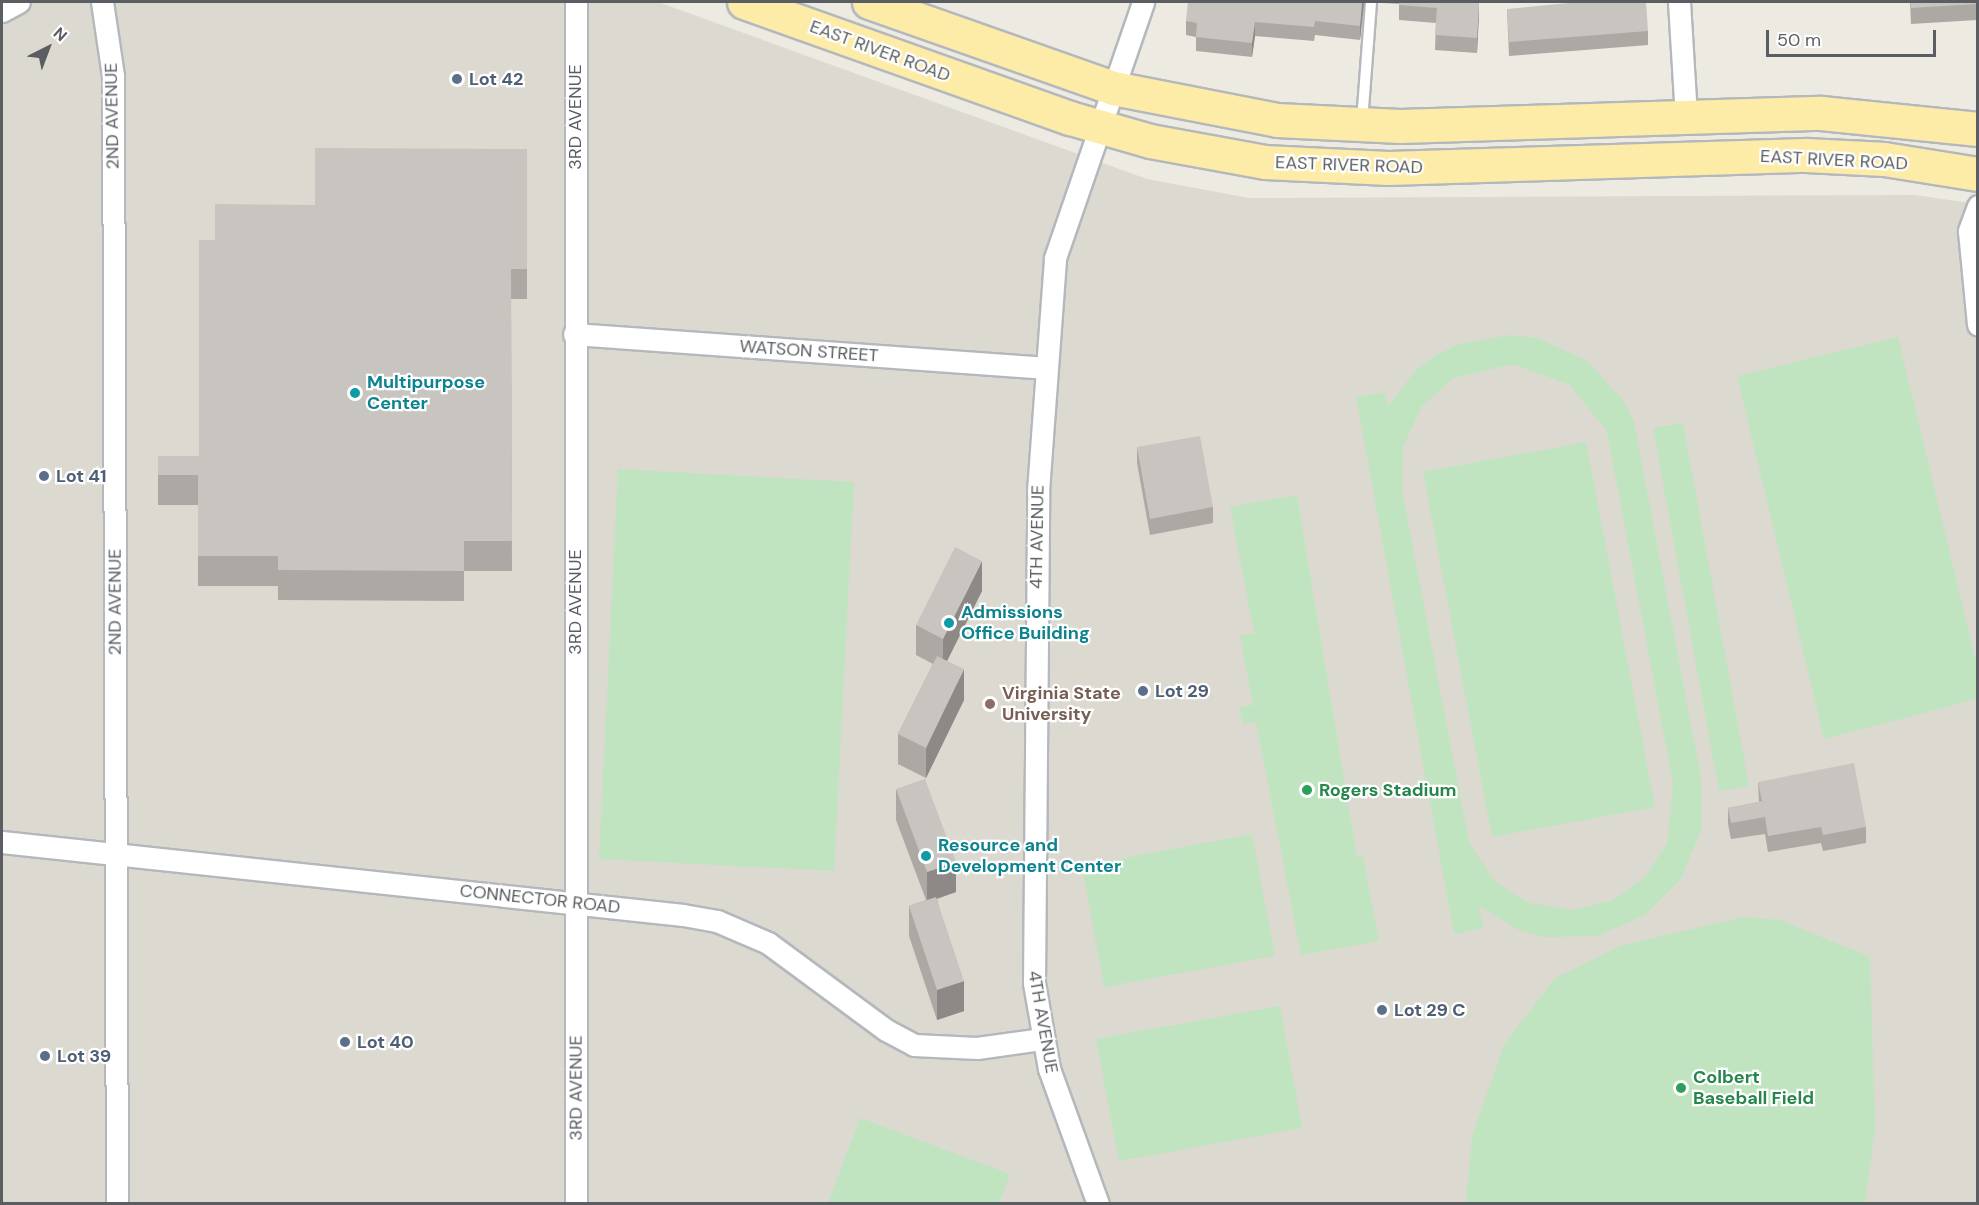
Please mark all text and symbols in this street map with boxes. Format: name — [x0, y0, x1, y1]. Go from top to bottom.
street label: EAST RIVER ROAD — [807, 16, 953, 86]
north arrow — [18, 18, 78, 78]
scale bar — [1769, 18, 1938, 56]
text: N — [49, 23, 72, 46]
text: 50 m — [1777, 28, 1821, 52]
street label: 2ND AVENUE — [100, 62, 124, 170]
street label: 3RD AVENUE — [564, 64, 586, 170]
place label: Lot 42 — [469, 68, 523, 90]
marker: Lot 42 — [450, 72, 464, 86]
street label: EAST RIVER ROAD — [1760, 145, 1908, 175]
street label: EAST RIVER ROAD — [1275, 152, 1423, 178]
street label: WATSON STREET — [739, 335, 879, 367]
place label: Multipurpose Center — [367, 372, 485, 415]
marker: Multipurpose Center — [348, 386, 362, 400]
place label: Lot 41 — [56, 465, 107, 487]
marker: Lot 41 — [37, 469, 51, 483]
street label: 4TH AVENUE — [1025, 485, 1049, 589]
street label: 2ND AVENUE — [104, 549, 126, 655]
street label: 3RD AVENUE — [564, 549, 586, 655]
place label: Admissions Office Building — [961, 602, 1090, 644]
marker: Admissions Office Building — [942, 616, 956, 630]
place label: Lot 29 — [1155, 680, 1209, 702]
place label: Virginia State University — [1002, 683, 1121, 726]
marker: Lot 29 — [1136, 684, 1150, 698]
marker: Virginia State University — [983, 697, 997, 711]
place label: Rogers Stadium — [1319, 779, 1457, 801]
marker: Rogers Stadium — [1300, 783, 1314, 797]
place label: Resource and Development Center — [938, 835, 1121, 878]
marker: Resource and Development Center — [919, 849, 933, 863]
street label: CONNECTOR ROAD — [459, 880, 621, 918]
street label: 4TH AVENUE — [1023, 969, 1063, 1075]
place label: Lot 29 C — [1394, 999, 1466, 1021]
marker: Lot 29 C — [1375, 1003, 1389, 1017]
place label: Lot 40 — [357, 1031, 414, 1053]
marker: Lot 40 — [338, 1035, 352, 1049]
street label: 3RD AVENUE — [565, 1035, 587, 1141]
place label: Lot 39 — [57, 1045, 111, 1067]
marker: Lot 39 — [38, 1049, 52, 1063]
place label: Colbert Baseball Field — [1693, 1067, 1814, 1110]
marker: Colbert Baseball Field — [1674, 1081, 1688, 1095]

